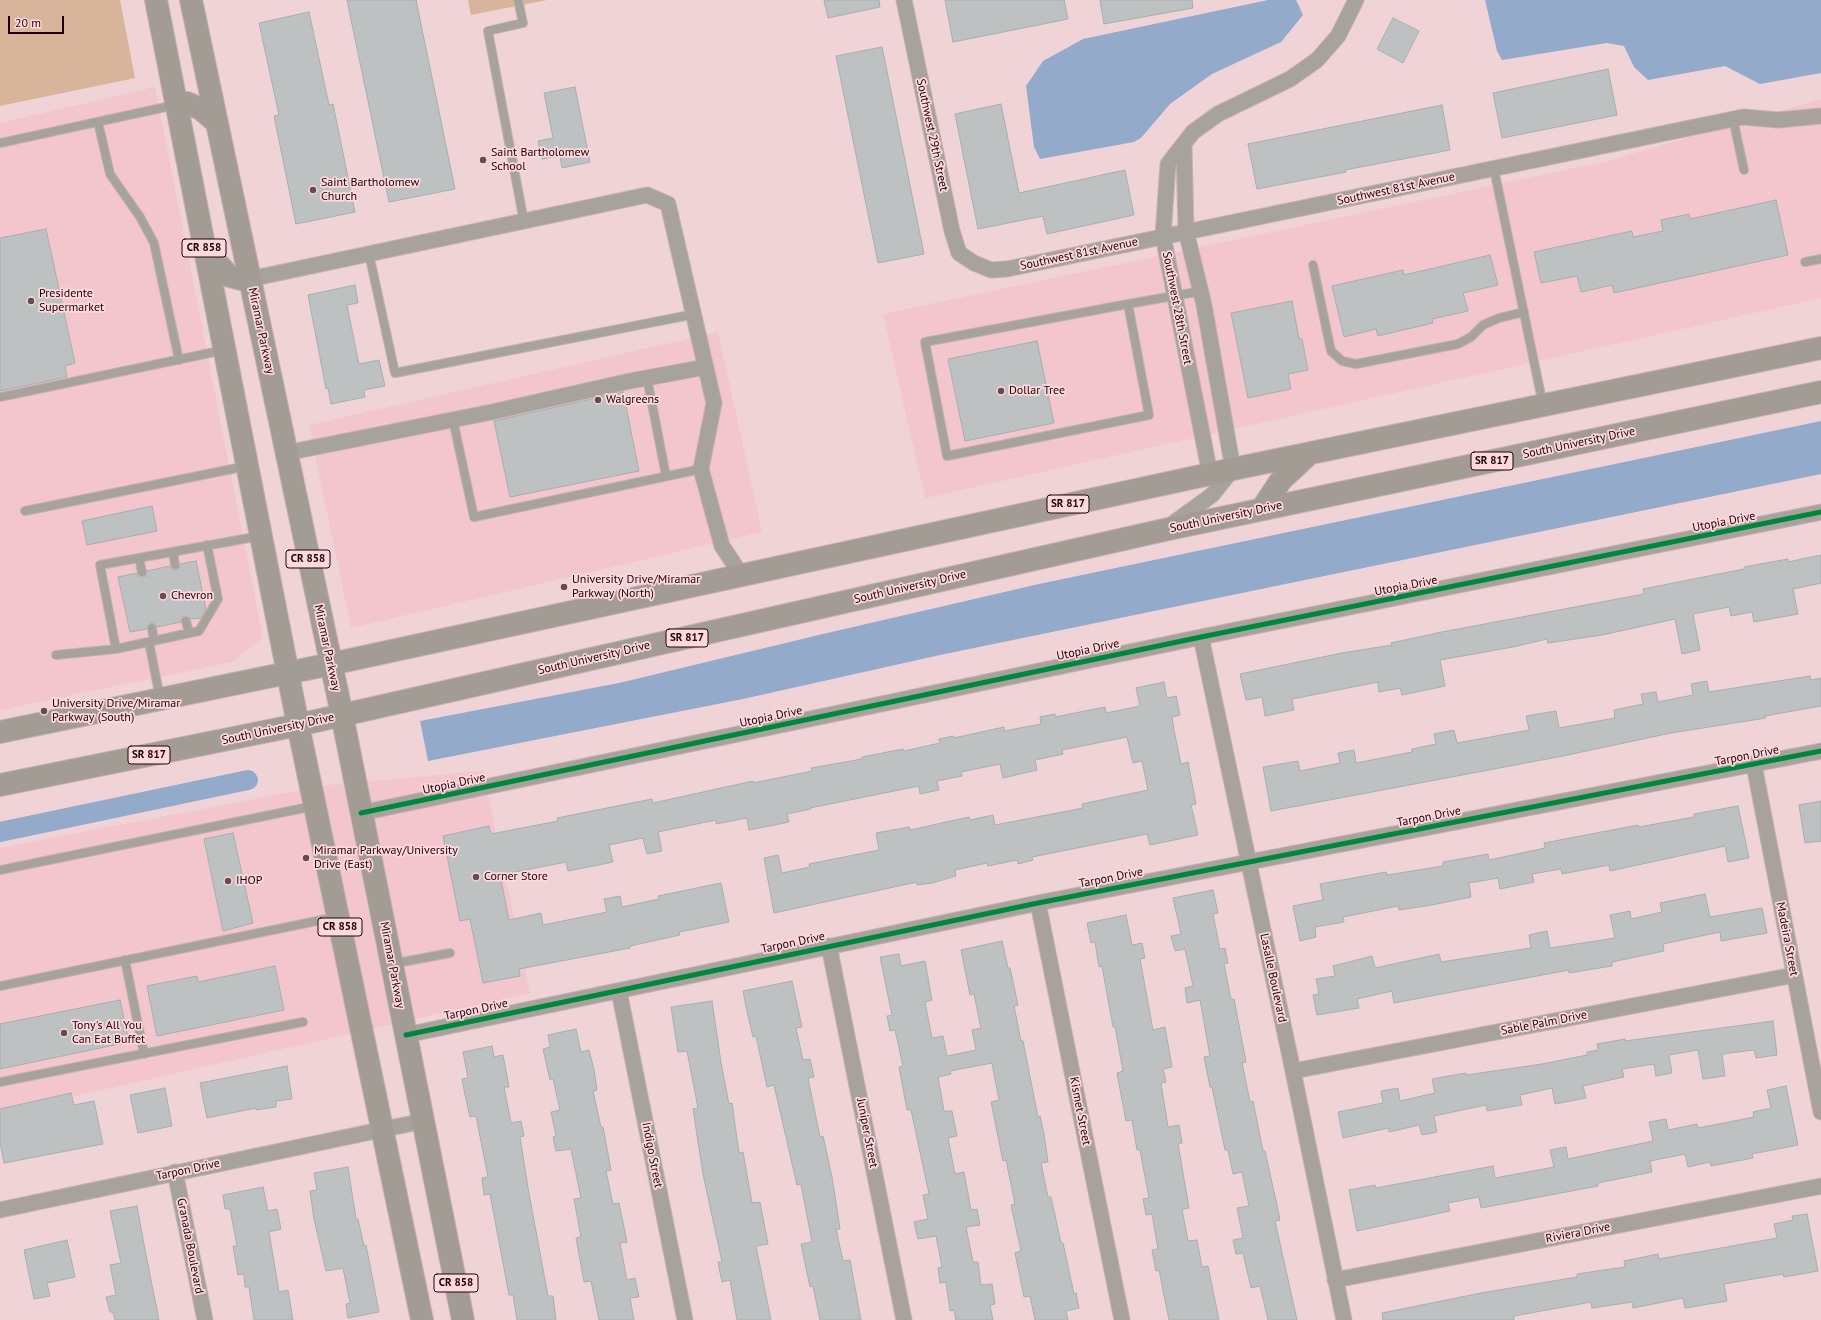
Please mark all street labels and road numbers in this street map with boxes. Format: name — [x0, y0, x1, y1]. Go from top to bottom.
street label: Southwest 29th Street — [913, 77, 951, 193]
street label: Southwest 81st Avenue — [1336, 169, 1456, 209]
street label: Southwest 81st Avenue — [1019, 234, 1139, 274]
road number: CR 858 — [182, 239, 226, 257]
street label: Southwest 28th Street — [1159, 250, 1195, 366]
street label: Miramar Parkway — [245, 286, 277, 376]
street label: South University Drive — [1521, 424, 1637, 462]
road number: SR 817 — [1471, 452, 1513, 470]
road number: SR 817 — [1047, 495, 1089, 513]
street label: South University Drive — [1168, 498, 1284, 536]
street label: Utopia Drive — [1691, 509, 1757, 535]
road number: CR 858 — [286, 550, 330, 568]
street label: South University Drive — [853, 567, 967, 607]
street label: Utopia Drive — [1373, 573, 1439, 599]
street label: Miramar Parkway — [311, 603, 343, 693]
road number: SR 817 — [666, 629, 708, 647]
street label: Utopia Drive — [1055, 636, 1121, 664]
street label: South University Drive — [537, 638, 651, 678]
street label: Utopia Drive — [738, 703, 804, 731]
street label: South University Drive — [220, 710, 336, 748]
street label: Tarpon Drive — [1714, 743, 1780, 769]
road number: SR 817 — [128, 746, 170, 764]
street label: Utopia Drive — [421, 770, 487, 798]
street label: Tarpon Drive — [1396, 804, 1462, 830]
street label: Tarpon Drive — [1078, 865, 1144, 891]
street label: Madeira Street — [1773, 901, 1801, 977]
road number: CR 858 — [318, 918, 362, 936]
street label: Miramar Parkway — [377, 920, 407, 1010]
street label: Tarpon Drive — [760, 929, 826, 957]
street label: Lasalle Boulevard — [1257, 932, 1289, 1024]
street label: Tarpon Drive — [443, 996, 509, 1024]
street label: Sable Palm Drive — [1500, 1008, 1588, 1038]
street label: Kismet Street — [1066, 1076, 1094, 1146]
street label: Juniper Street — [853, 1097, 881, 1169]
street label: Indigo Street — [639, 1121, 665, 1189]
street label: Tarpon Drive — [155, 1156, 221, 1184]
street label: Granada Boulevard — [174, 1197, 206, 1295]
street label: Riviera Drive — [1544, 1220, 1612, 1246]
road number: CR 858 — [434, 1274, 478, 1292]

